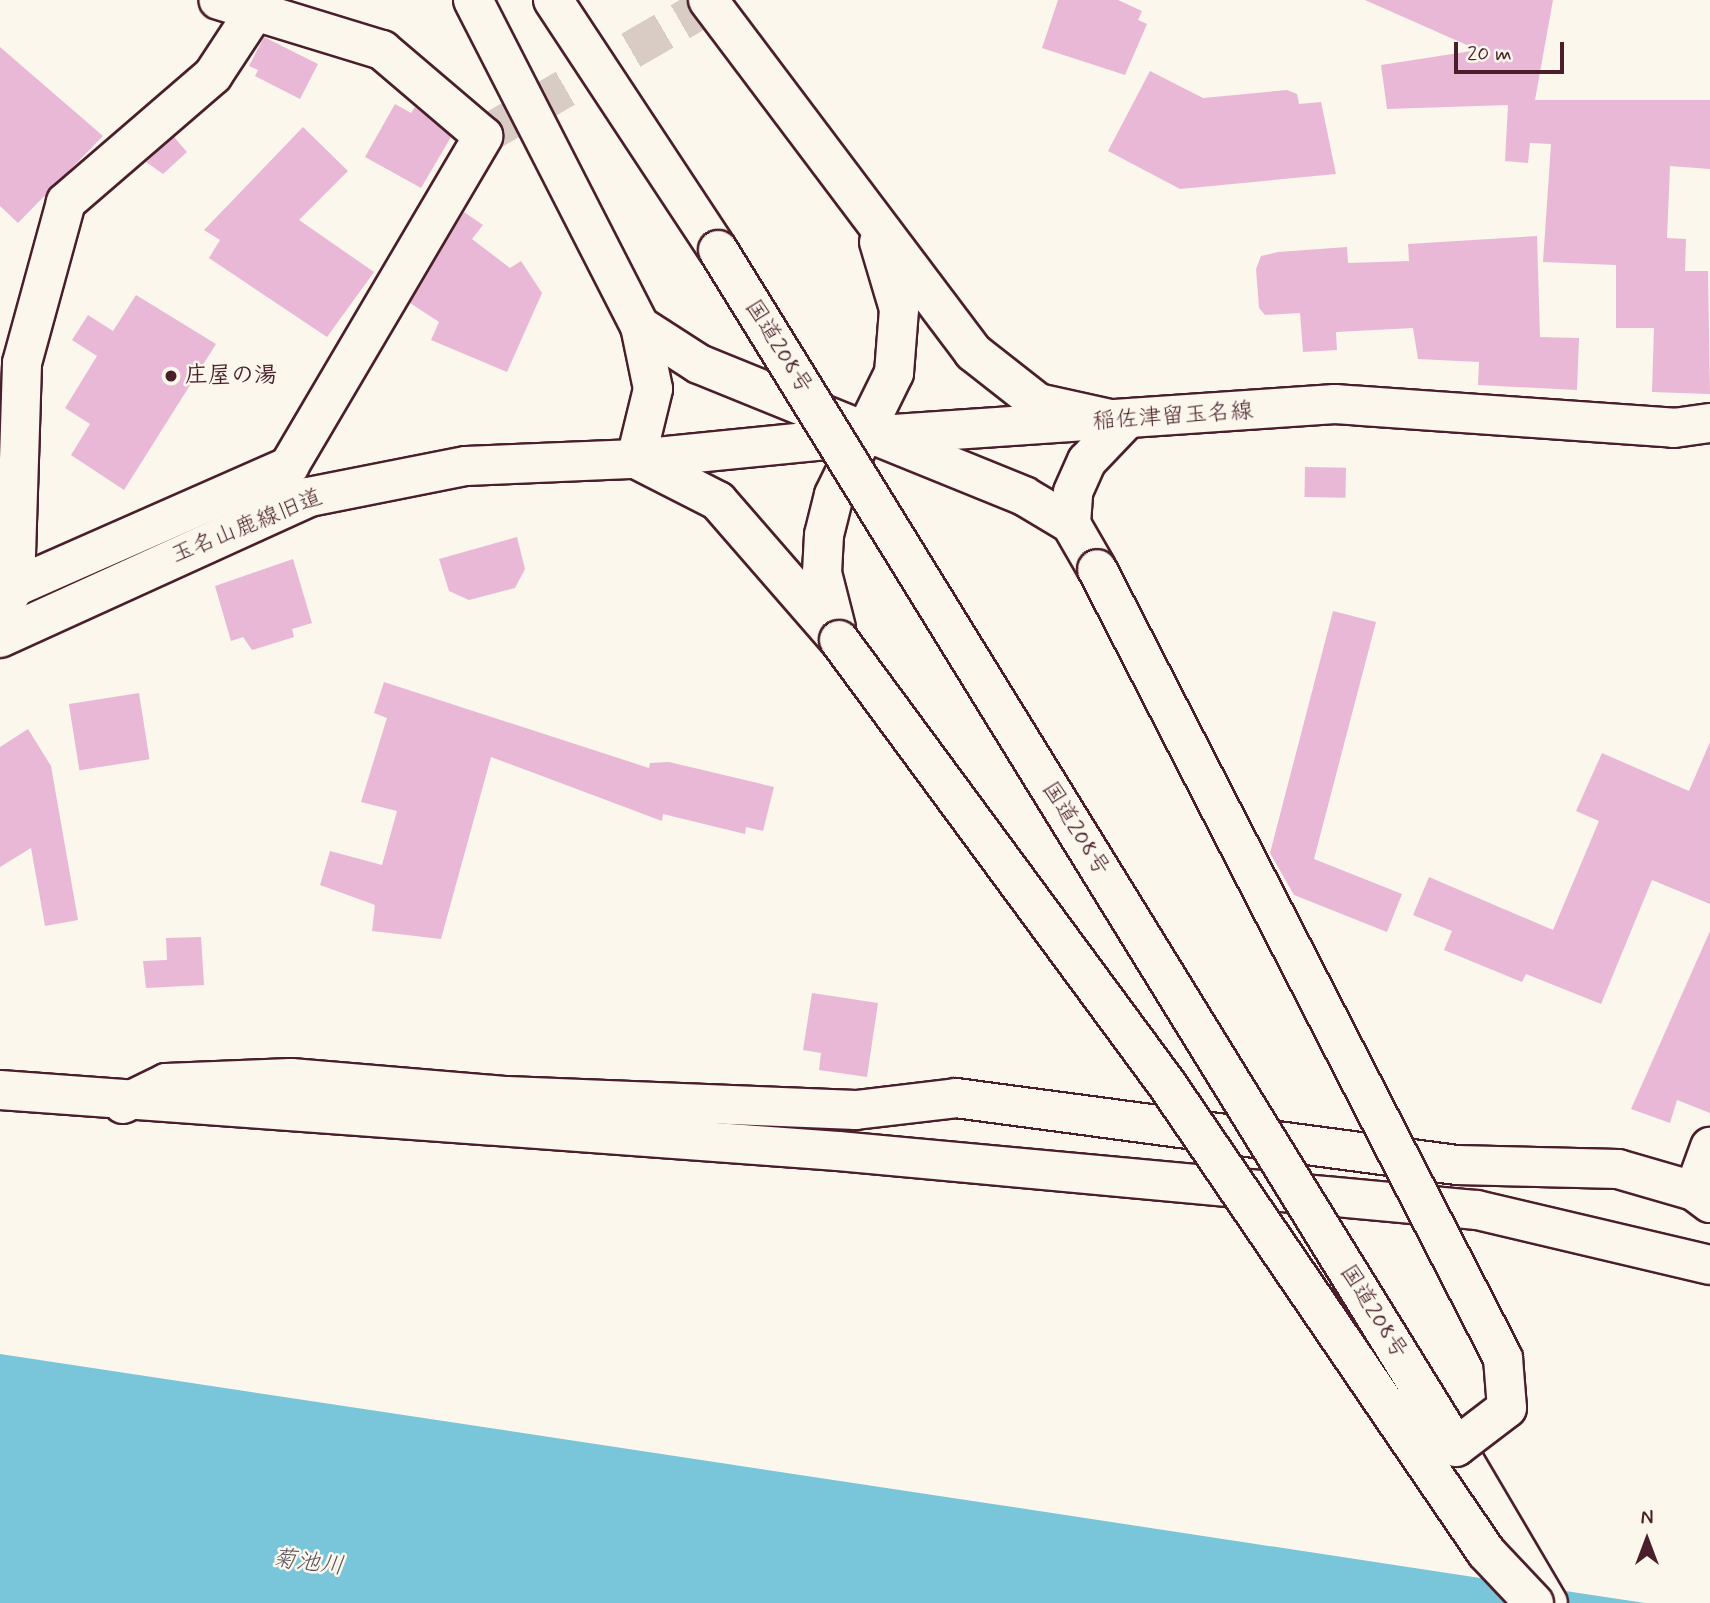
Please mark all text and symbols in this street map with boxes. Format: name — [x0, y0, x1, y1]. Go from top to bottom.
scale bar — [1458, 28, 1568, 72]
text: 20 m — [1467, 40, 1512, 68]
street label: 国道208号 — [738, 295, 818, 399]
place label: 庄屋の湯 — [185, 362, 277, 390]
marker: 庄屋の湯 — [163, 368, 179, 384]
street label: 稲佐津留玉名線 — [1092, 398, 1254, 436]
street label: 玉名山鹿線旧道 — [167, 484, 327, 570]
street label: 国道208号 — [1035, 777, 1115, 881]
street label: 国道208号 — [1333, 1260, 1413, 1364]
north arrow — [1612, 1505, 1682, 1575]
text: N — [1641, 1506, 1653, 1531]
water label: 菊池川 — [271, 1544, 345, 1582]

